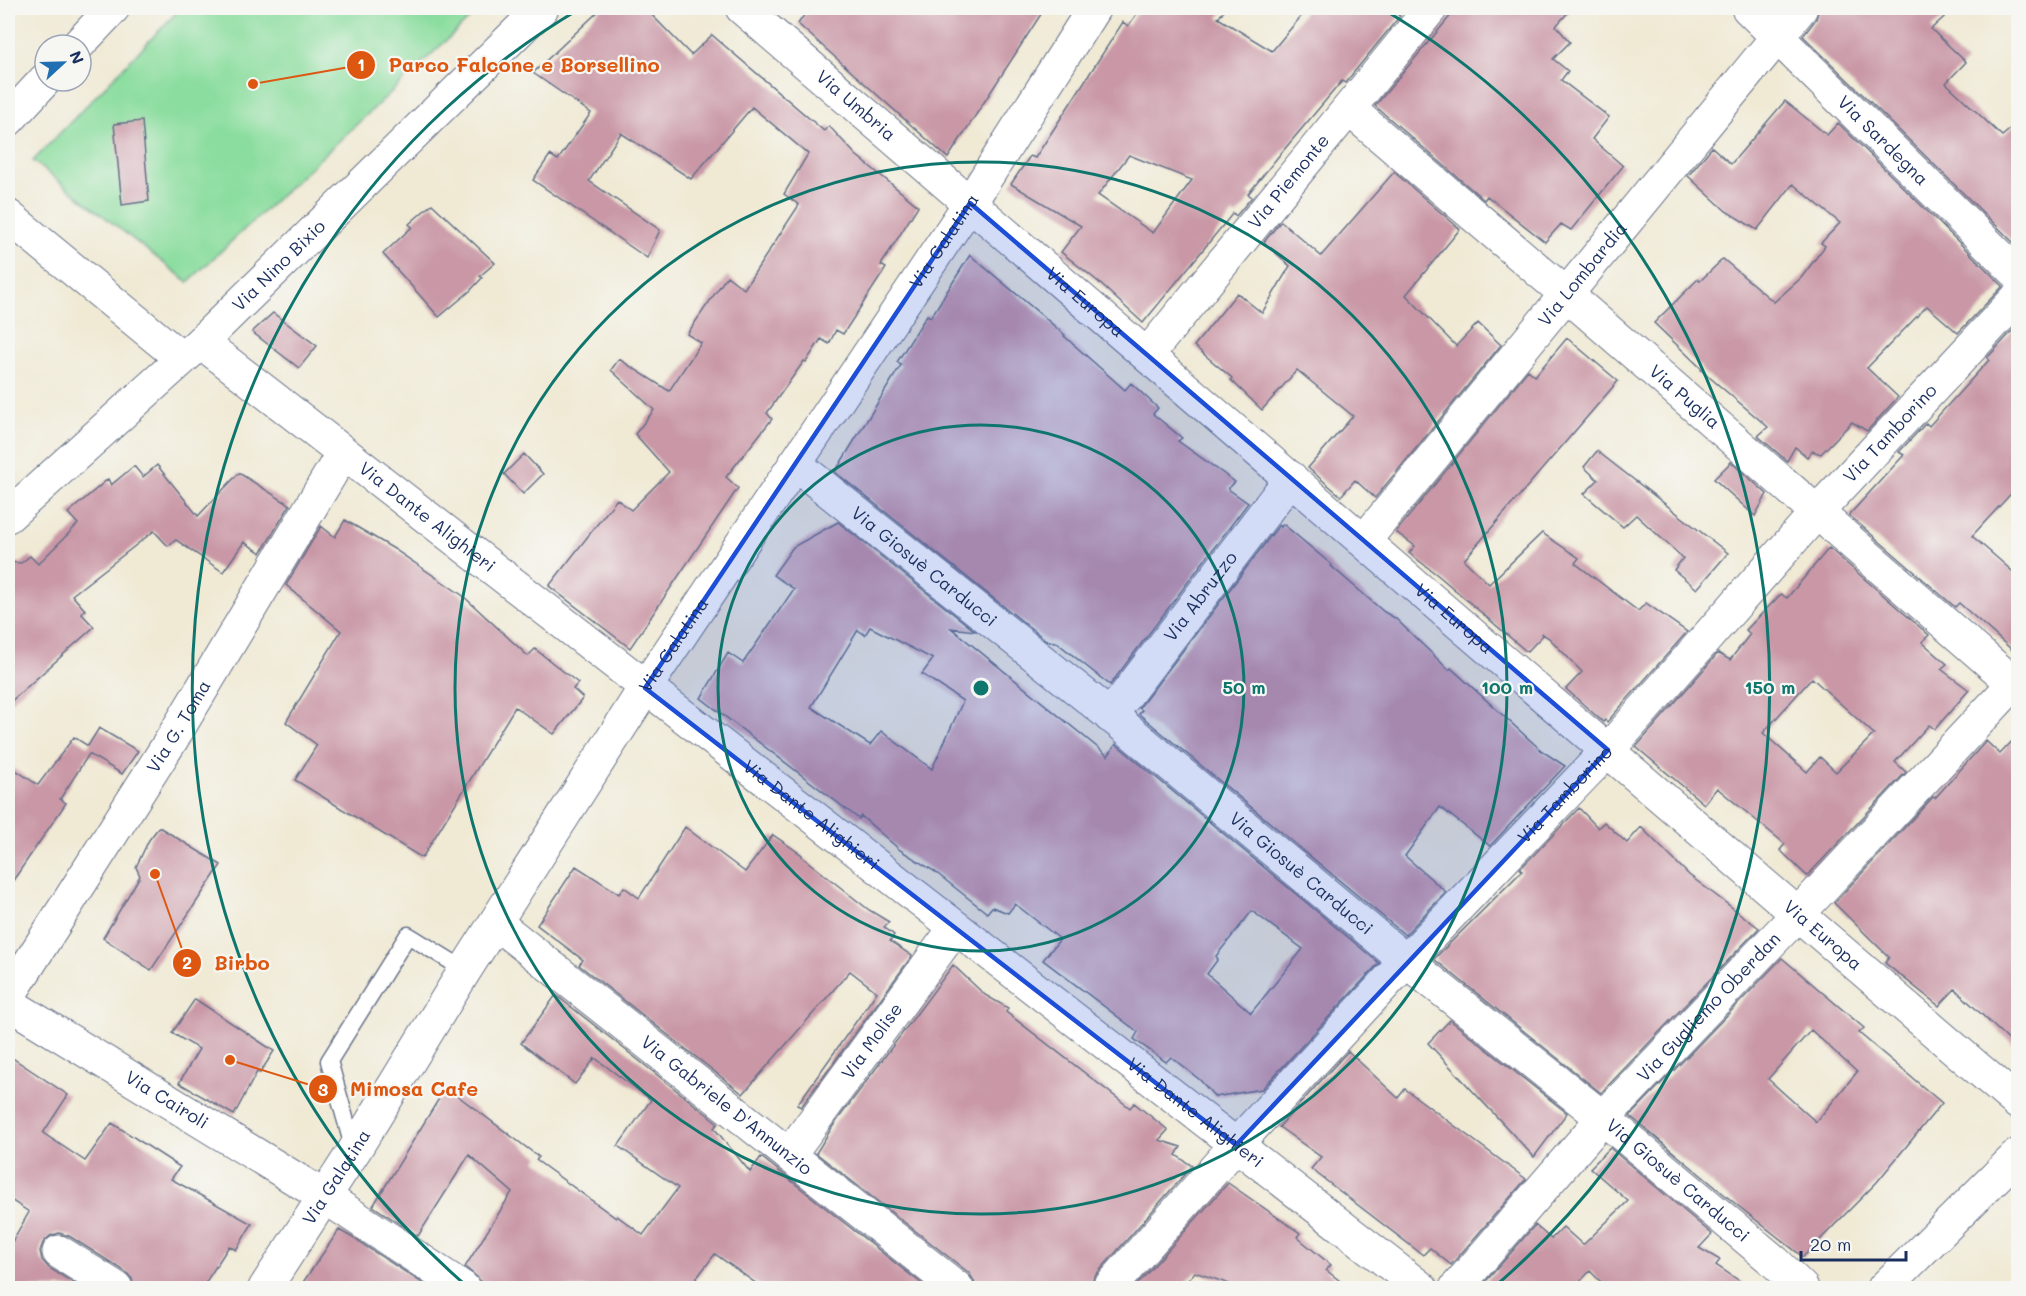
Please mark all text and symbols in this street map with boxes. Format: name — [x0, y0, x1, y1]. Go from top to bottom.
north arrow — [33, 33, 93, 93]
callout: Parco Falcone e Borsellino — [346, 46, 672, 84]
text: N — [65, 48, 89, 67]
text: Parco Falcone e Borsellino — [388, 51, 660, 77]
text: 1 — [357, 52, 365, 76]
street label: Via Umbria — [812, 64, 901, 146]
street label: Via Sardegna — [1833, 90, 1934, 190]
street label: Via Piemonte — [1242, 129, 1334, 233]
street label: Via Galatina — [903, 189, 984, 293]
street label: Via Nino Bixio — [227, 214, 330, 316]
street label: Via Lombardia — [1532, 216, 1632, 331]
street label: Via Europa — [1041, 261, 1130, 342]
street label: Via Puglia — [1644, 359, 1726, 434]
street label: Via Tamborino — [1837, 378, 1942, 487]
street label: Via Dante Alighieri — [354, 456, 501, 577]
street label: Via Giosuè Carducci — [847, 500, 1003, 632]
street label: Via Abruzzo — [1158, 546, 1242, 646]
street label: Via Europa — [1410, 578, 1499, 659]
street label: Via Galatina — [633, 592, 713, 696]
street label: Via G. Toma — [141, 675, 216, 777]
text: 50 m — [1223, 675, 1265, 699]
text: 100 m — [1481, 675, 1533, 699]
text: 150 m — [1745, 675, 1795, 699]
centre of rings — [971, 678, 991, 698]
street label: Via Tamborino — [1512, 740, 1617, 848]
street label: Via Dante Alighieri — [738, 754, 885, 875]
street label: Via Giosuè Carducci — [1225, 806, 1379, 940]
street label: Via Europa — [1779, 894, 1868, 975]
street label: Via Gugliemo Oberdan — [1631, 927, 1785, 1086]
callout: Birbo — [172, 944, 281, 982]
text: Birbo — [214, 949, 270, 975]
text: 2 — [182, 950, 192, 974]
street label: Via Molise — [835, 998, 907, 1084]
street label: Via Gabriele D'Annunzio — [637, 1029, 818, 1180]
street label: Via Dante Alighieri — [1122, 1051, 1269, 1173]
street label: Via Cairoli — [121, 1065, 213, 1134]
callout: Mimosa Cafe — [308, 1070, 491, 1108]
text: Mimosa Cafe — [350, 1075, 478, 1101]
text: 3 — [318, 1077, 329, 1101]
street label: Via Giosuè Carducci — [1602, 1113, 1755, 1247]
street label: Via Galatina — [296, 1124, 375, 1229]
scale bar — [1801, 1224, 1906, 1262]
text: 20 m — [1810, 1232, 1851, 1256]

